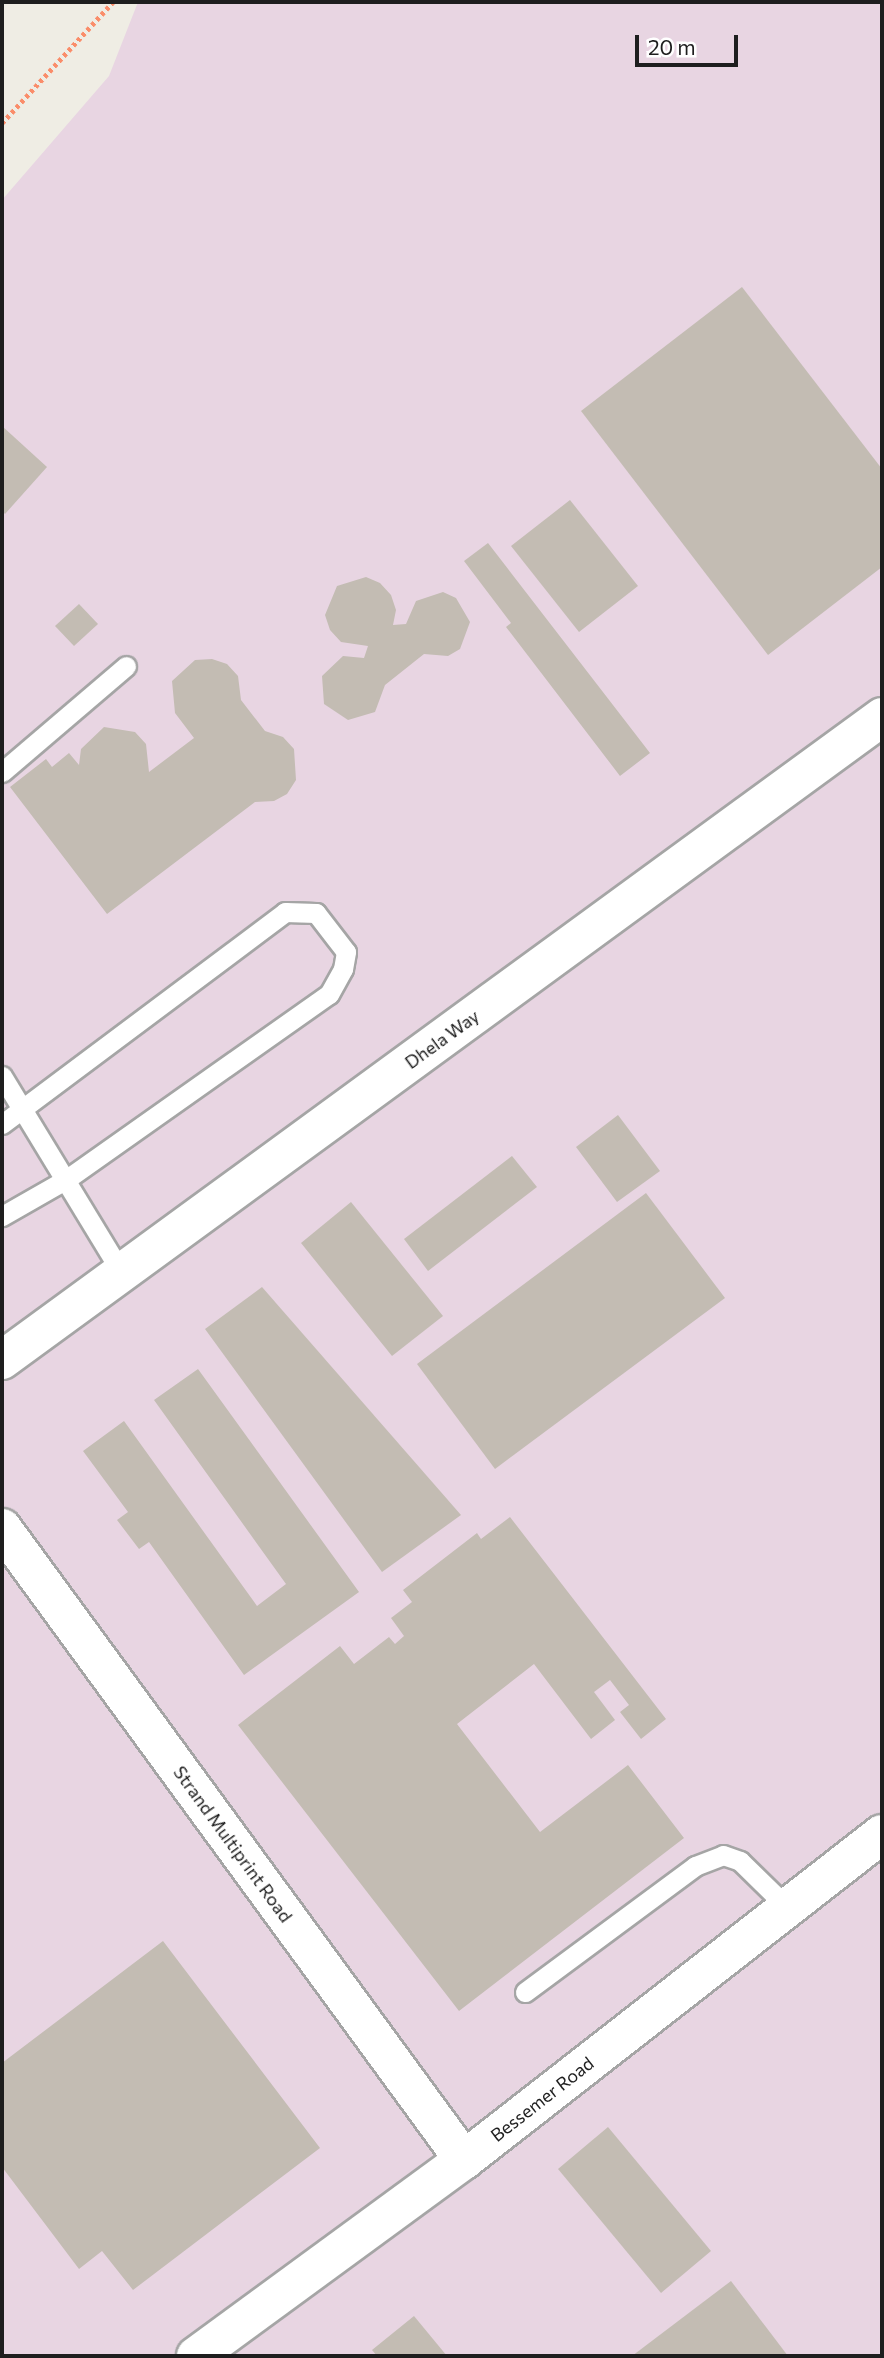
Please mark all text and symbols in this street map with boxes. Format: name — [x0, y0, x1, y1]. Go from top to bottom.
scale bar — [639, 21, 742, 65]
text: 20 m — [648, 34, 696, 59]
street label: Dhela Way — [401, 1005, 483, 1073]
street label: Strand Multiprint Road — [169, 1762, 297, 1926]
street label: Bessemer Road — [486, 2052, 598, 2146]

